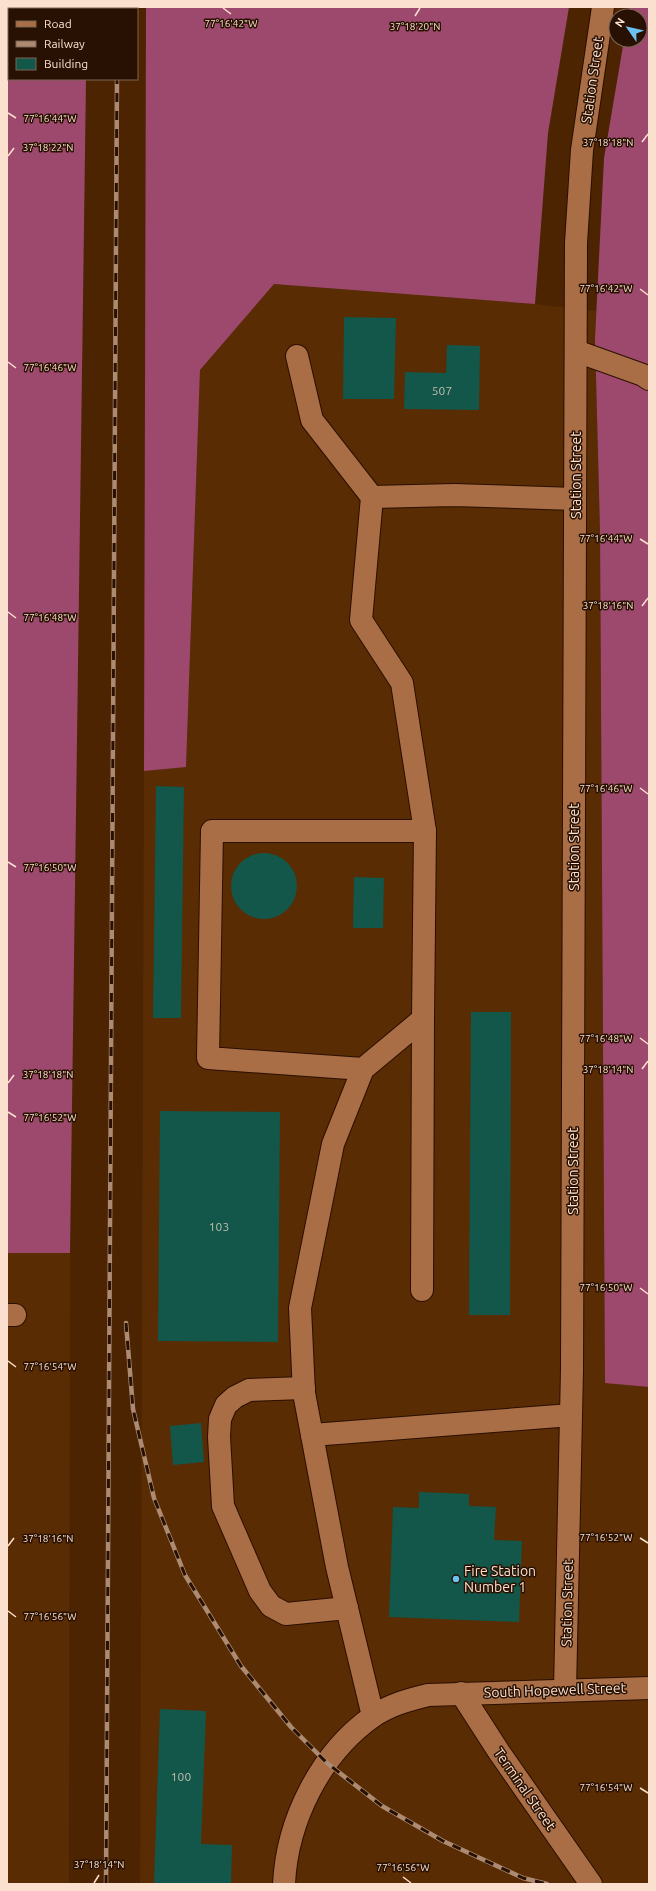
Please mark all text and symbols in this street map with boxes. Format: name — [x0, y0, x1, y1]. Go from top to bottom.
legend — [8, 8, 138, 80]
north arrow — [608, 8, 648, 48]
text: N — [612, 16, 627, 29]
text: Road — [44, 17, 72, 30]
text: 77°16'42"W — [205, 18, 257, 29]
text: 37°18'20"N — [390, 21, 440, 32]
street label: Station Street — [578, 35, 606, 124]
text: Railway — [44, 37, 85, 50]
text: Building — [44, 57, 88, 70]
text: 77°16'44"W — [24, 113, 76, 124]
text: 37°18'18"N — [583, 137, 633, 148]
text: 37°18'22"N — [23, 142, 73, 153]
text: 77°16'42"W — [580, 283, 632, 294]
text: 77°16'46"W — [24, 362, 76, 373]
house number: 507 — [432, 384, 452, 397]
street label: Station Street — [568, 431, 584, 519]
text: 77°16'44"W — [580, 533, 632, 544]
text: 37°18'16"N — [583, 600, 633, 611]
text: 77°16'48"W — [24, 612, 76, 623]
text: 77°16'46"W — [580, 783, 632, 794]
street label: Station Street — [566, 803, 582, 891]
text: 77°16'50"W — [24, 862, 76, 873]
text: 77°16'48"W — [580, 1033, 632, 1044]
text: 37°18'14"N — [583, 1064, 633, 1075]
text: 37°18'18"N — [23, 1069, 73, 1080]
text: 77°16'52"W — [24, 1112, 76, 1123]
street label: Station Street — [565, 1127, 581, 1215]
house number: 103 — [209, 1220, 229, 1233]
text: 77°16'50"W — [580, 1282, 632, 1293]
text: 77°16'54"W — [24, 1361, 76, 1372]
text: 77°16'52"W — [580, 1532, 632, 1543]
text: 37°18'16"N — [23, 1533, 73, 1544]
street label: Station Street — [558, 1559, 576, 1647]
place label: Fire Station Number 1 — [464, 1563, 536, 1595]
marker: Fire Station Number 1 — [451, 1574, 461, 1584]
text: 77°16'56"W — [24, 1611, 76, 1622]
street label: South Hopewell Street — [484, 1680, 627, 1700]
street label: Terminal Street — [491, 1745, 560, 1834]
house number: 100 — [171, 1770, 191, 1783]
text: 77°16'54"W — [580, 1782, 632, 1793]
text: 37°18'14"N — [74, 1859, 124, 1870]
text: 77°16'56"W — [377, 1862, 429, 1873]

